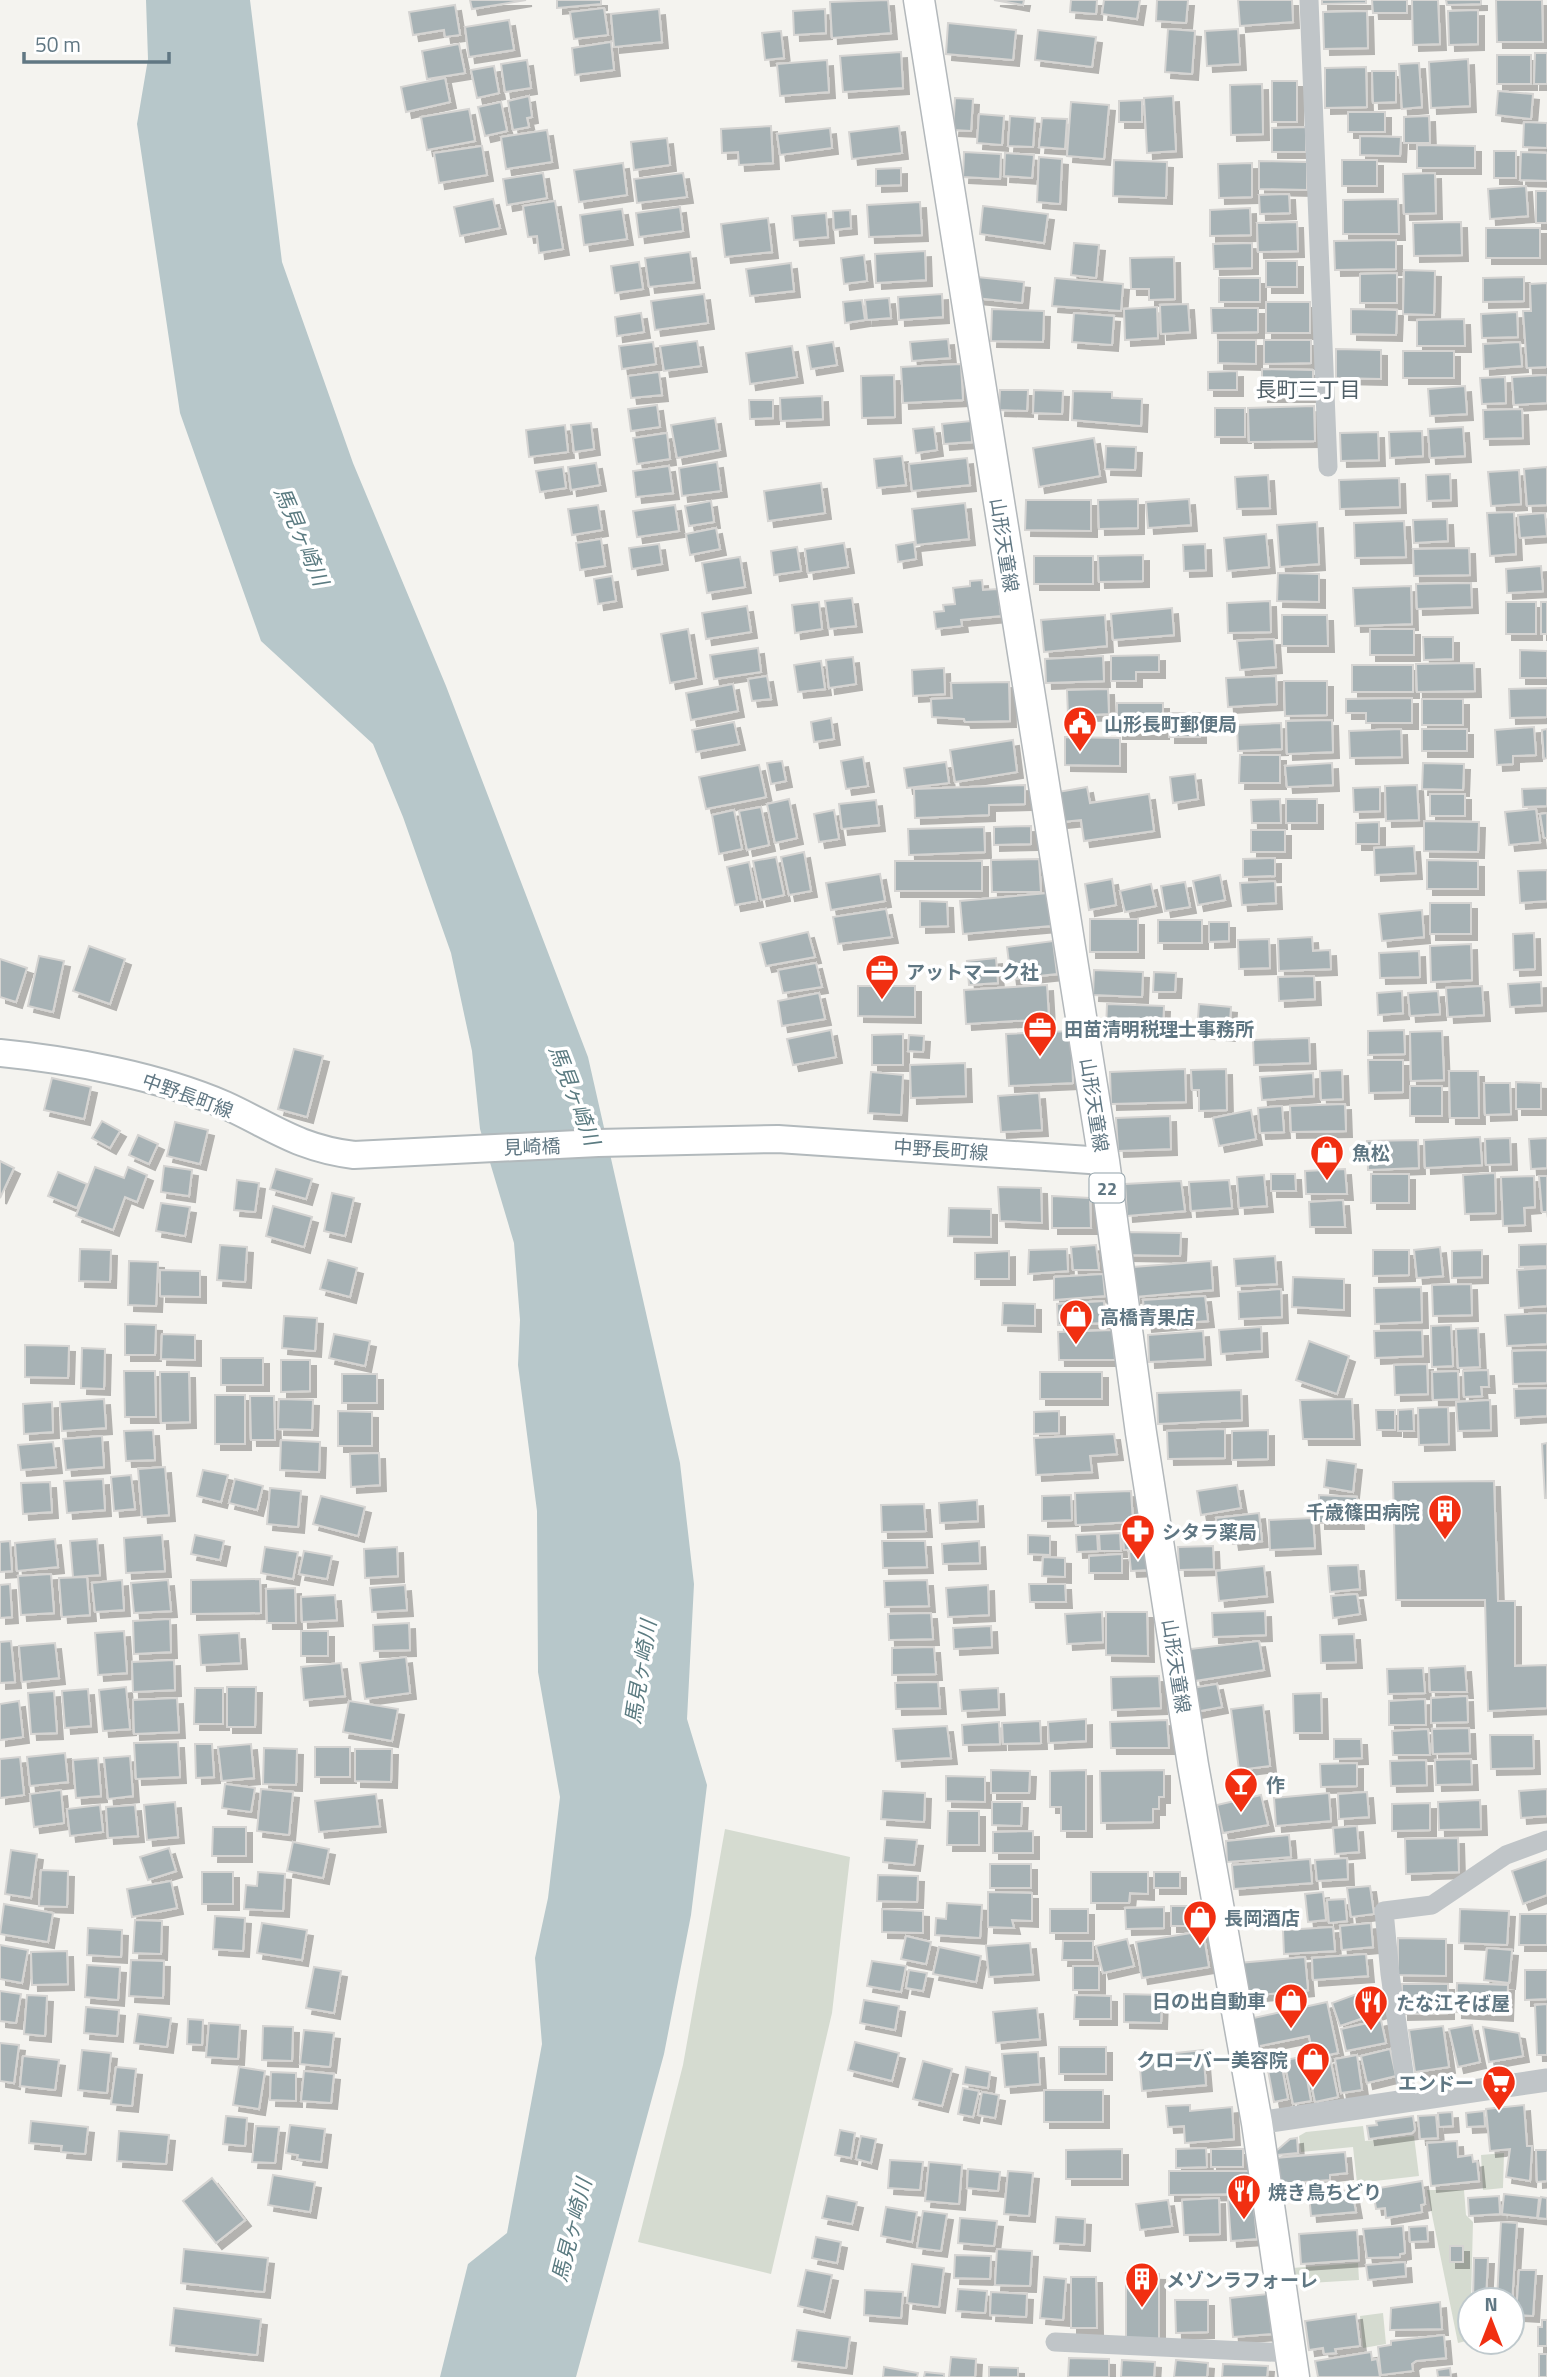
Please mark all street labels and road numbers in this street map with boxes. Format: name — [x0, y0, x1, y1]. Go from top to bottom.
street label: 山形天童線 — [983, 496, 1027, 594]
street label: 山形天童線 — [1073, 1056, 1117, 1154]
street label: 中野長町線 — [138, 1065, 238, 1125]
street label: 見崎橋 — [503, 1131, 561, 1161]
street label: 中野長町線 — [893, 1131, 989, 1167]
road number: 22 — [1090, 1174, 1124, 1203]
street label: 山形天童線 — [1155, 1617, 1199, 1715]

